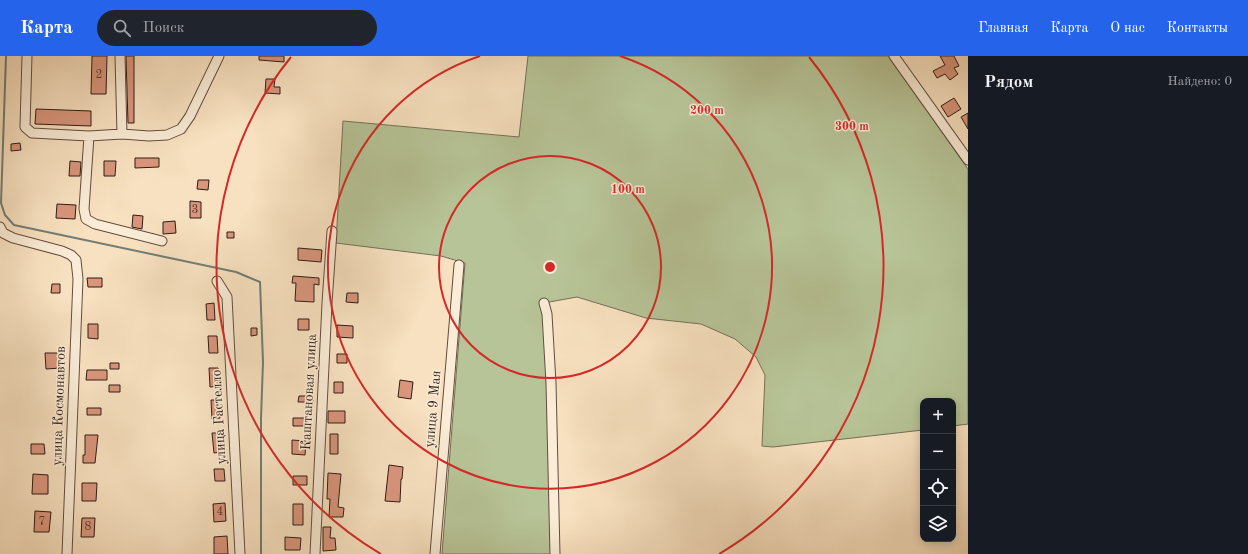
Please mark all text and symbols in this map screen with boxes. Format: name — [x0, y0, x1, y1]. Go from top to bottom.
search box — [97, 10, 377, 46]
icon: search — [111, 17, 133, 39]
text: Карта — [20, 19, 73, 38]
text: Поиск — [143, 21, 184, 36]
text: Главная — [978, 21, 1028, 35]
text: Карта — [1050, 21, 1088, 35]
text: О нас — [1110, 21, 1145, 35]
text: Контакты — [1167, 21, 1228, 35]
house number: 2 — [96, 69, 102, 81]
text: Рядом — [984, 74, 1033, 91]
text: Найдено: 0 — [1168, 75, 1232, 88]
text: 200 m — [690, 105, 724, 117]
text: 300 m — [835, 121, 869, 133]
text: 100 m — [611, 184, 645, 196]
house number: 3 — [192, 204, 198, 216]
centre of rings — [543, 260, 557, 274]
street label: Каштановая улица — [299, 333, 319, 451]
street label: улица Космонавтов — [50, 346, 68, 466]
street label: улица Гастелло — [210, 369, 228, 465]
street label: улица 9 Мая — [423, 370, 443, 448]
map controls — [920, 398, 956, 542]
button: + — [920, 398, 956, 434]
button: − — [920, 434, 956, 470]
button: locate — [920, 470, 956, 506]
house number: 4 — [217, 506, 224, 518]
button: layers — [920, 506, 956, 542]
house number: 7 — [39, 516, 45, 528]
house number: 8 — [85, 521, 92, 533]

